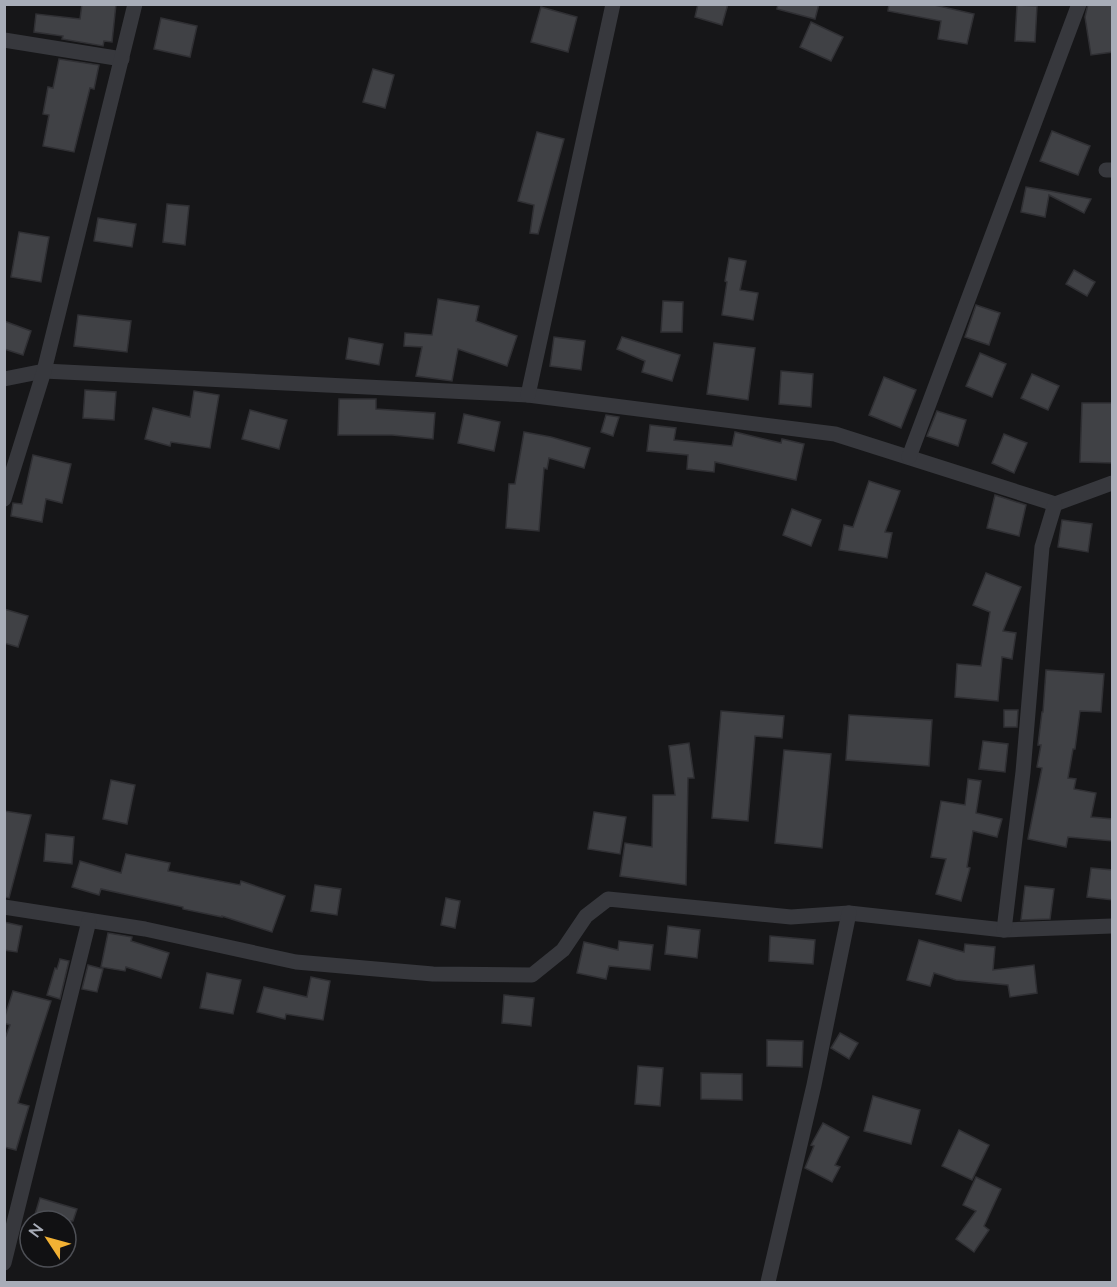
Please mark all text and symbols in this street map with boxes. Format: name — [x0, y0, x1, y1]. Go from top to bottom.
north arrow — [18, 1209, 78, 1269]
text: N — [24, 1219, 47, 1240]

